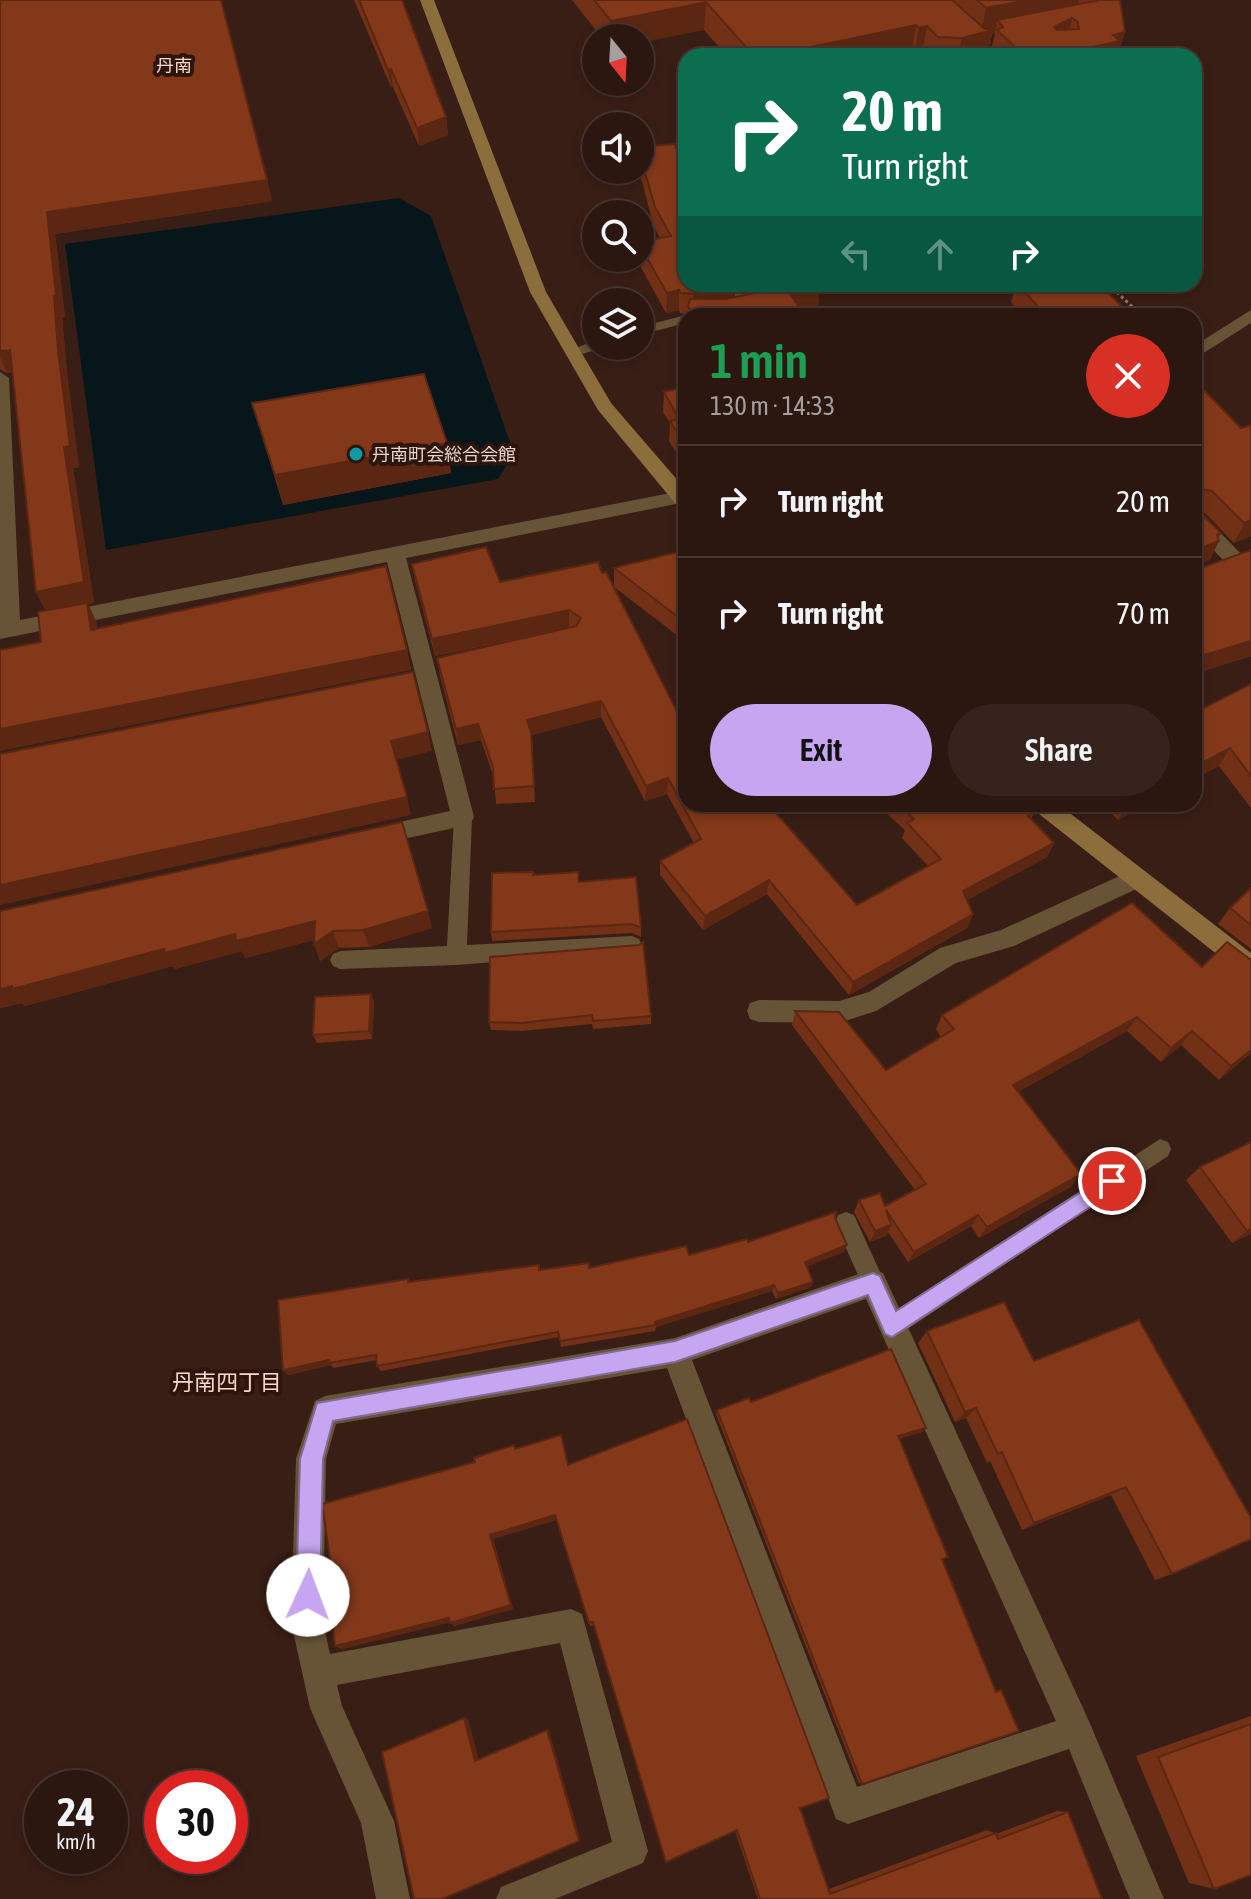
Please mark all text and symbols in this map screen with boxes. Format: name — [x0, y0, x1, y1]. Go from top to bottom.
north arrow — [582, 24, 654, 96]
map controls — [582, 24, 654, 360]
district label: 丹南 — [156, 55, 192, 76]
text: 20 m — [842, 79, 943, 143]
icon: right — [710, 80, 814, 184]
button: sound — [582, 112, 654, 184]
text: Turn right — [842, 145, 969, 187]
button: search — [582, 200, 654, 272]
icon: left — [834, 232, 878, 276]
icon: ahead — [918, 232, 962, 276]
icon: right — [1002, 232, 1046, 276]
button: layers — [582, 288, 654, 360]
text: 1 min — [710, 333, 808, 388]
button: close — [1086, 334, 1170, 418]
text: 130 m · 14:33 — [710, 391, 835, 421]
place label: 丹南町会総合会館 — [372, 444, 516, 465]
marker: 丹南町会総合会館 — [347, 445, 365, 463]
icon: right — [710, 479, 754, 523]
text: Turn right — [778, 484, 884, 518]
text: 20 m — [1116, 484, 1170, 518]
icon: right — [710, 591, 754, 635]
text: Turn right — [778, 596, 884, 630]
text: 70 m — [1116, 596, 1170, 630]
button: Exit — [710, 704, 932, 796]
button: Share — [948, 704, 1170, 796]
pin — [1078, 1147, 1146, 1215]
icon: arrive — [1090, 1159, 1134, 1203]
district label: 丹南四丁目 — [172, 1369, 282, 1395]
position arrow — [266, 1553, 350, 1637]
speed limit sign: 30 — [144, 1770, 248, 1874]
text: 24 — [57, 1789, 95, 1834]
text: km/h — [56, 1830, 96, 1853]

